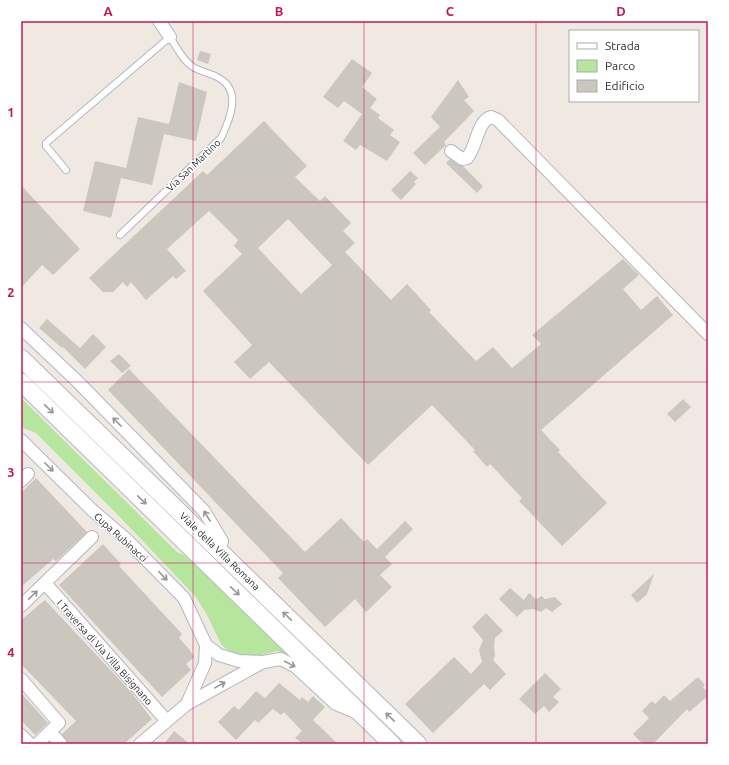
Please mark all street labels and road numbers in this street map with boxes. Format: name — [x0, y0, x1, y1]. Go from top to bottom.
street label: Via San Martino — [164, 137, 223, 194]
street label: Viale della Villa Romana — [177, 510, 262, 593]
street label: Cupa Rubinacci — [92, 511, 150, 564]
street label: I Traversa di Via Villa Bisignano — [55, 598, 155, 707]

